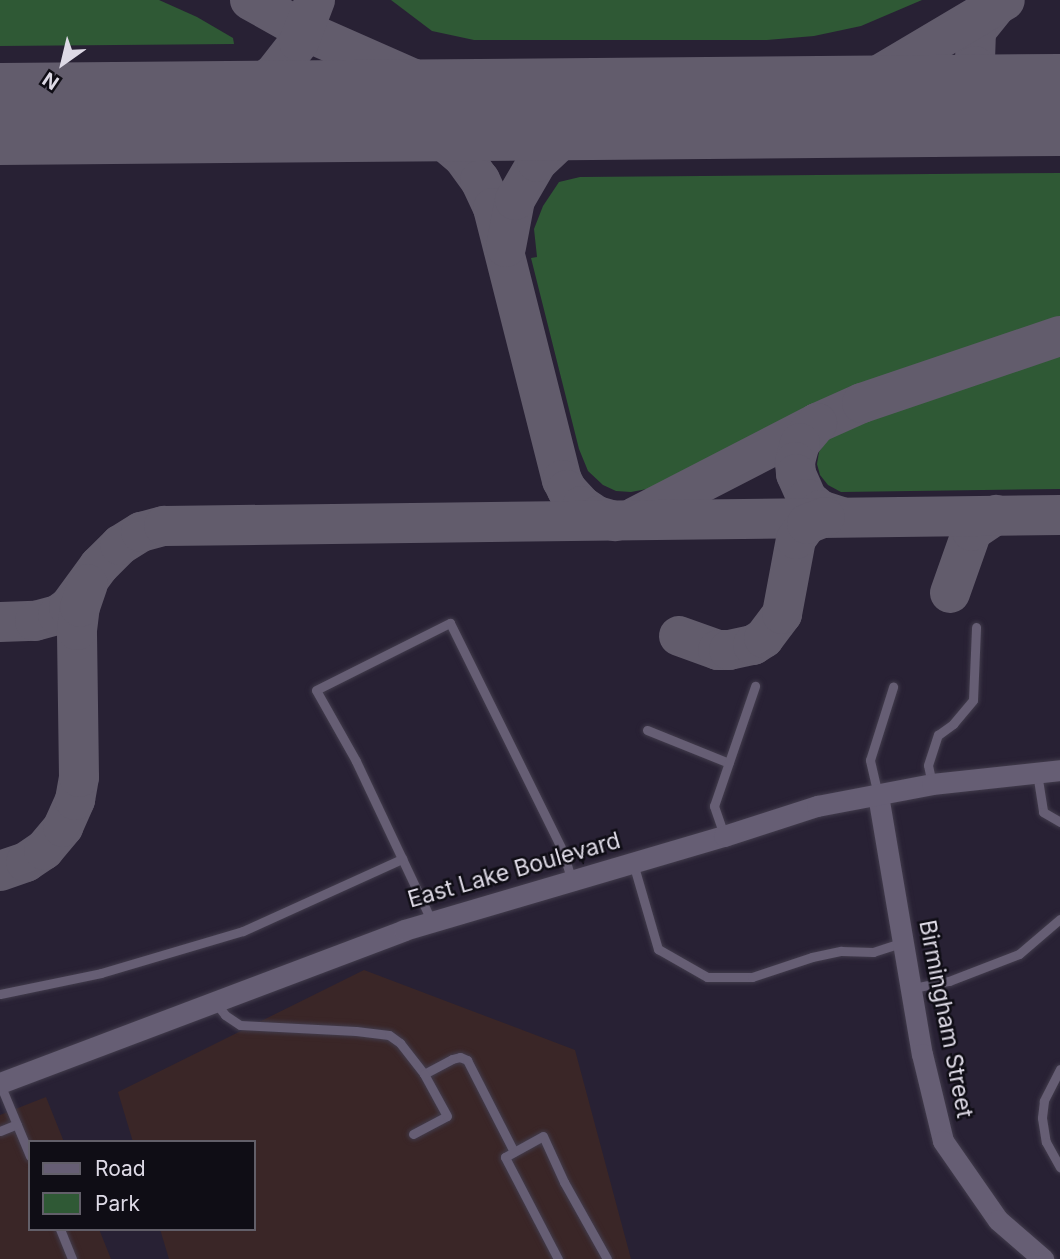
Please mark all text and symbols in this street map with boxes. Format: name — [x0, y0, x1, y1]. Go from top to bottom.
north arrow — [28, 28, 98, 98]
text: N — [39, 67, 63, 94]
street label: East Lake Boulevard — [405, 826, 623, 914]
street label: Birmingham Street — [913, 918, 979, 1120]
legend — [28, 1140, 256, 1231]
text: Road — [95, 1156, 146, 1181]
text: Park — [95, 1191, 140, 1216]

